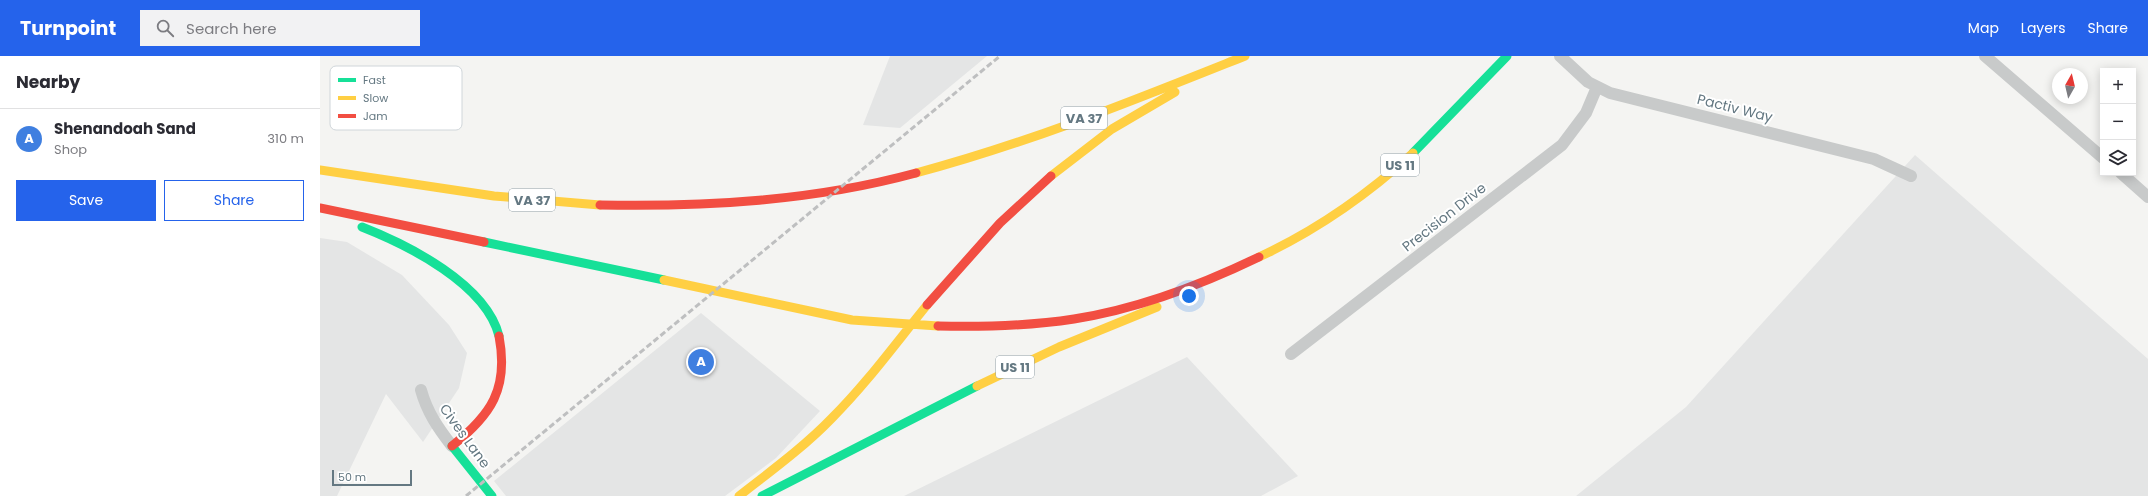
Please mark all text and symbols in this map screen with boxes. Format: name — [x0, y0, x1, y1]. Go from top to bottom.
search box — [140, 10, 420, 46]
text: Turnpoint — [20, 15, 116, 42]
icon: search — [154, 17, 176, 39]
text: Search here — [186, 18, 276, 39]
text: Map — [1968, 18, 1999, 38]
text: Layers — [2021, 18, 2065, 38]
text: Share — [2087, 18, 2128, 38]
legend — [330, 66, 462, 130]
north arrow — [2052, 68, 2088, 104]
map controls — [2100, 68, 2136, 176]
button: + — [2100, 68, 2136, 104]
text: Nearby — [16, 70, 80, 94]
text: Fast — [363, 72, 386, 88]
street label: Pactiv Way — [1695, 89, 1775, 127]
text: Slow — [363, 90, 388, 106]
button: − — [2100, 104, 2136, 140]
road number: VA 37 — [1061, 107, 1107, 129]
text: Jam — [363, 108, 388, 124]
text: Shenandoah Sand — [54, 118, 196, 139]
text: A — [24, 129, 34, 148]
text: 310 m — [267, 129, 304, 148]
text: Shop — [54, 140, 87, 159]
button: layers — [2100, 140, 2136, 176]
road number: US 11 — [1381, 154, 1419, 176]
street label: Precision Drive — [1398, 178, 1490, 256]
button: Save — [16, 180, 156, 221]
button: Share — [164, 180, 304, 221]
road number: VA 37 — [509, 189, 555, 211]
your location — [1179, 286, 1199, 306]
pin: A — [688, 347, 714, 377]
road number: US 11 — [996, 356, 1034, 378]
street label: Cives Lane — [435, 400, 495, 472]
scale bar — [332, 468, 412, 487]
text: 50 m — [338, 469, 366, 485]

